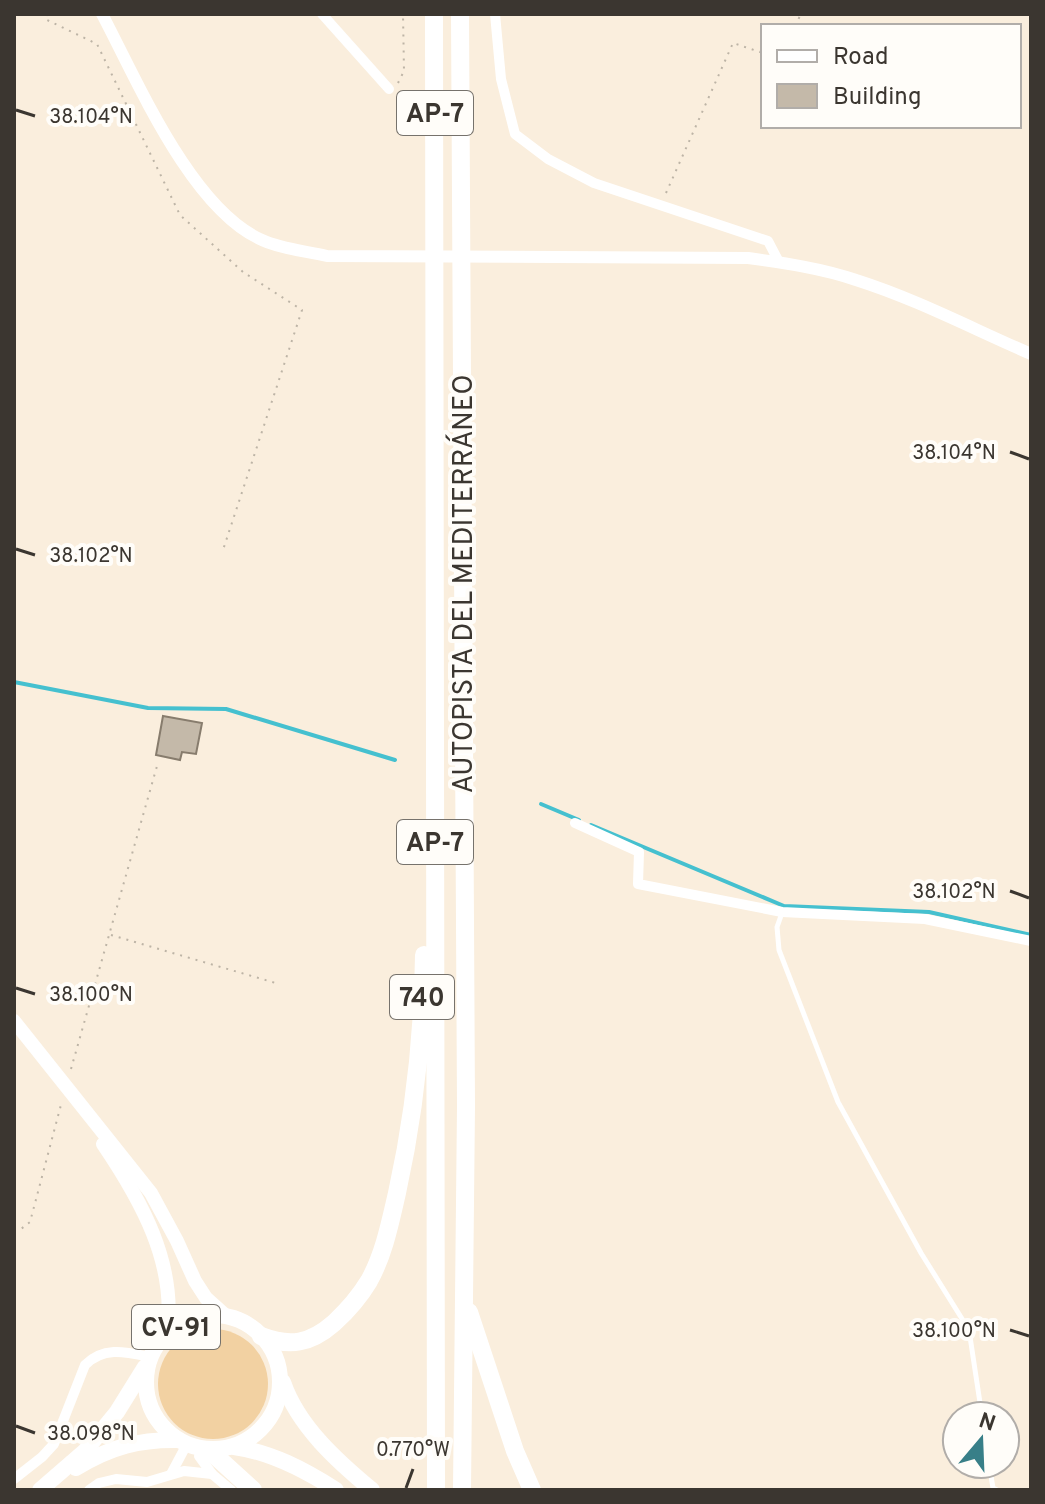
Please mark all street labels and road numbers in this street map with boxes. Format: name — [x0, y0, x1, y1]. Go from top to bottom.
road number: AP-7 — [397, 91, 473, 135]
street label: AUTOPISTA DEL MEDITERRÁNEO — [445, 374, 483, 794]
road number: AP-7 — [397, 820, 473, 864]
road number: 740 — [390, 975, 454, 1019]
road number: CV-91 — [132, 1305, 220, 1349]

